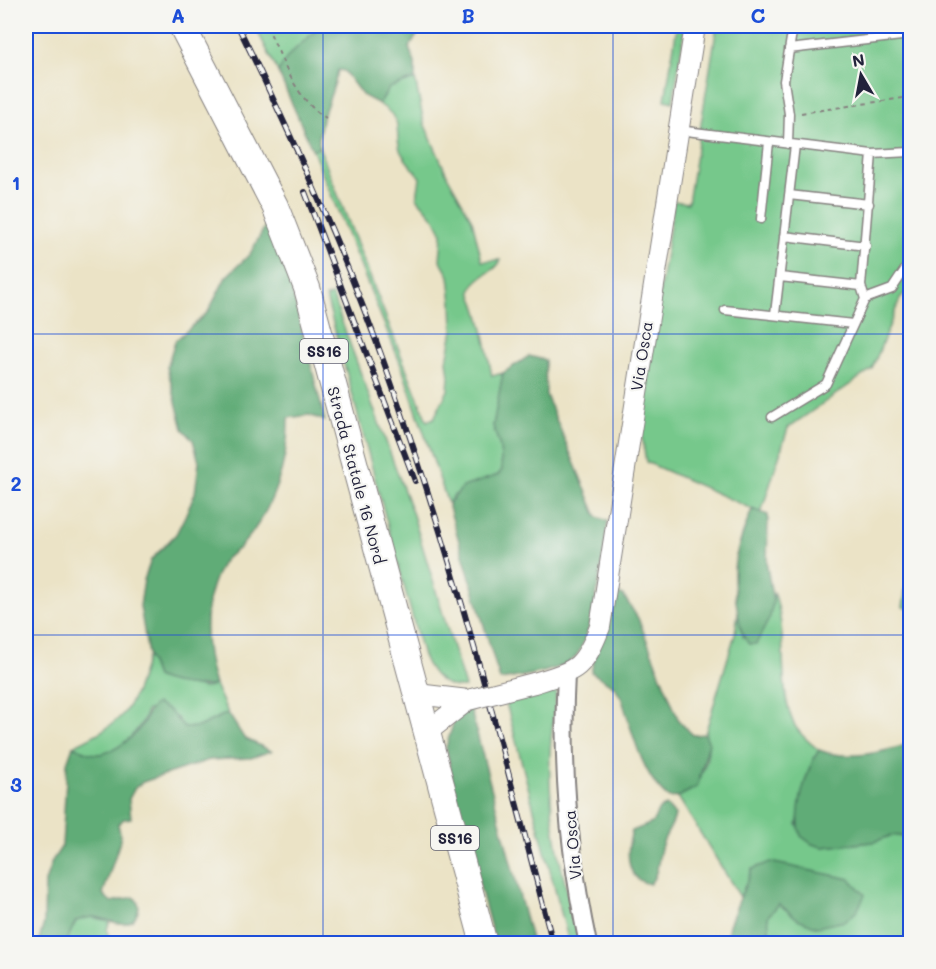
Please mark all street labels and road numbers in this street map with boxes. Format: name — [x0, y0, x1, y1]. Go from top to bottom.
street label: Via Osca — [625, 320, 657, 392]
road number: SS16 — [300, 339, 348, 363]
street label: Strada Statale 16 Nord — [323, 384, 391, 566]
street label: Via Osca — [558, 809, 586, 881]
road number: SS16 — [431, 826, 479, 850]

